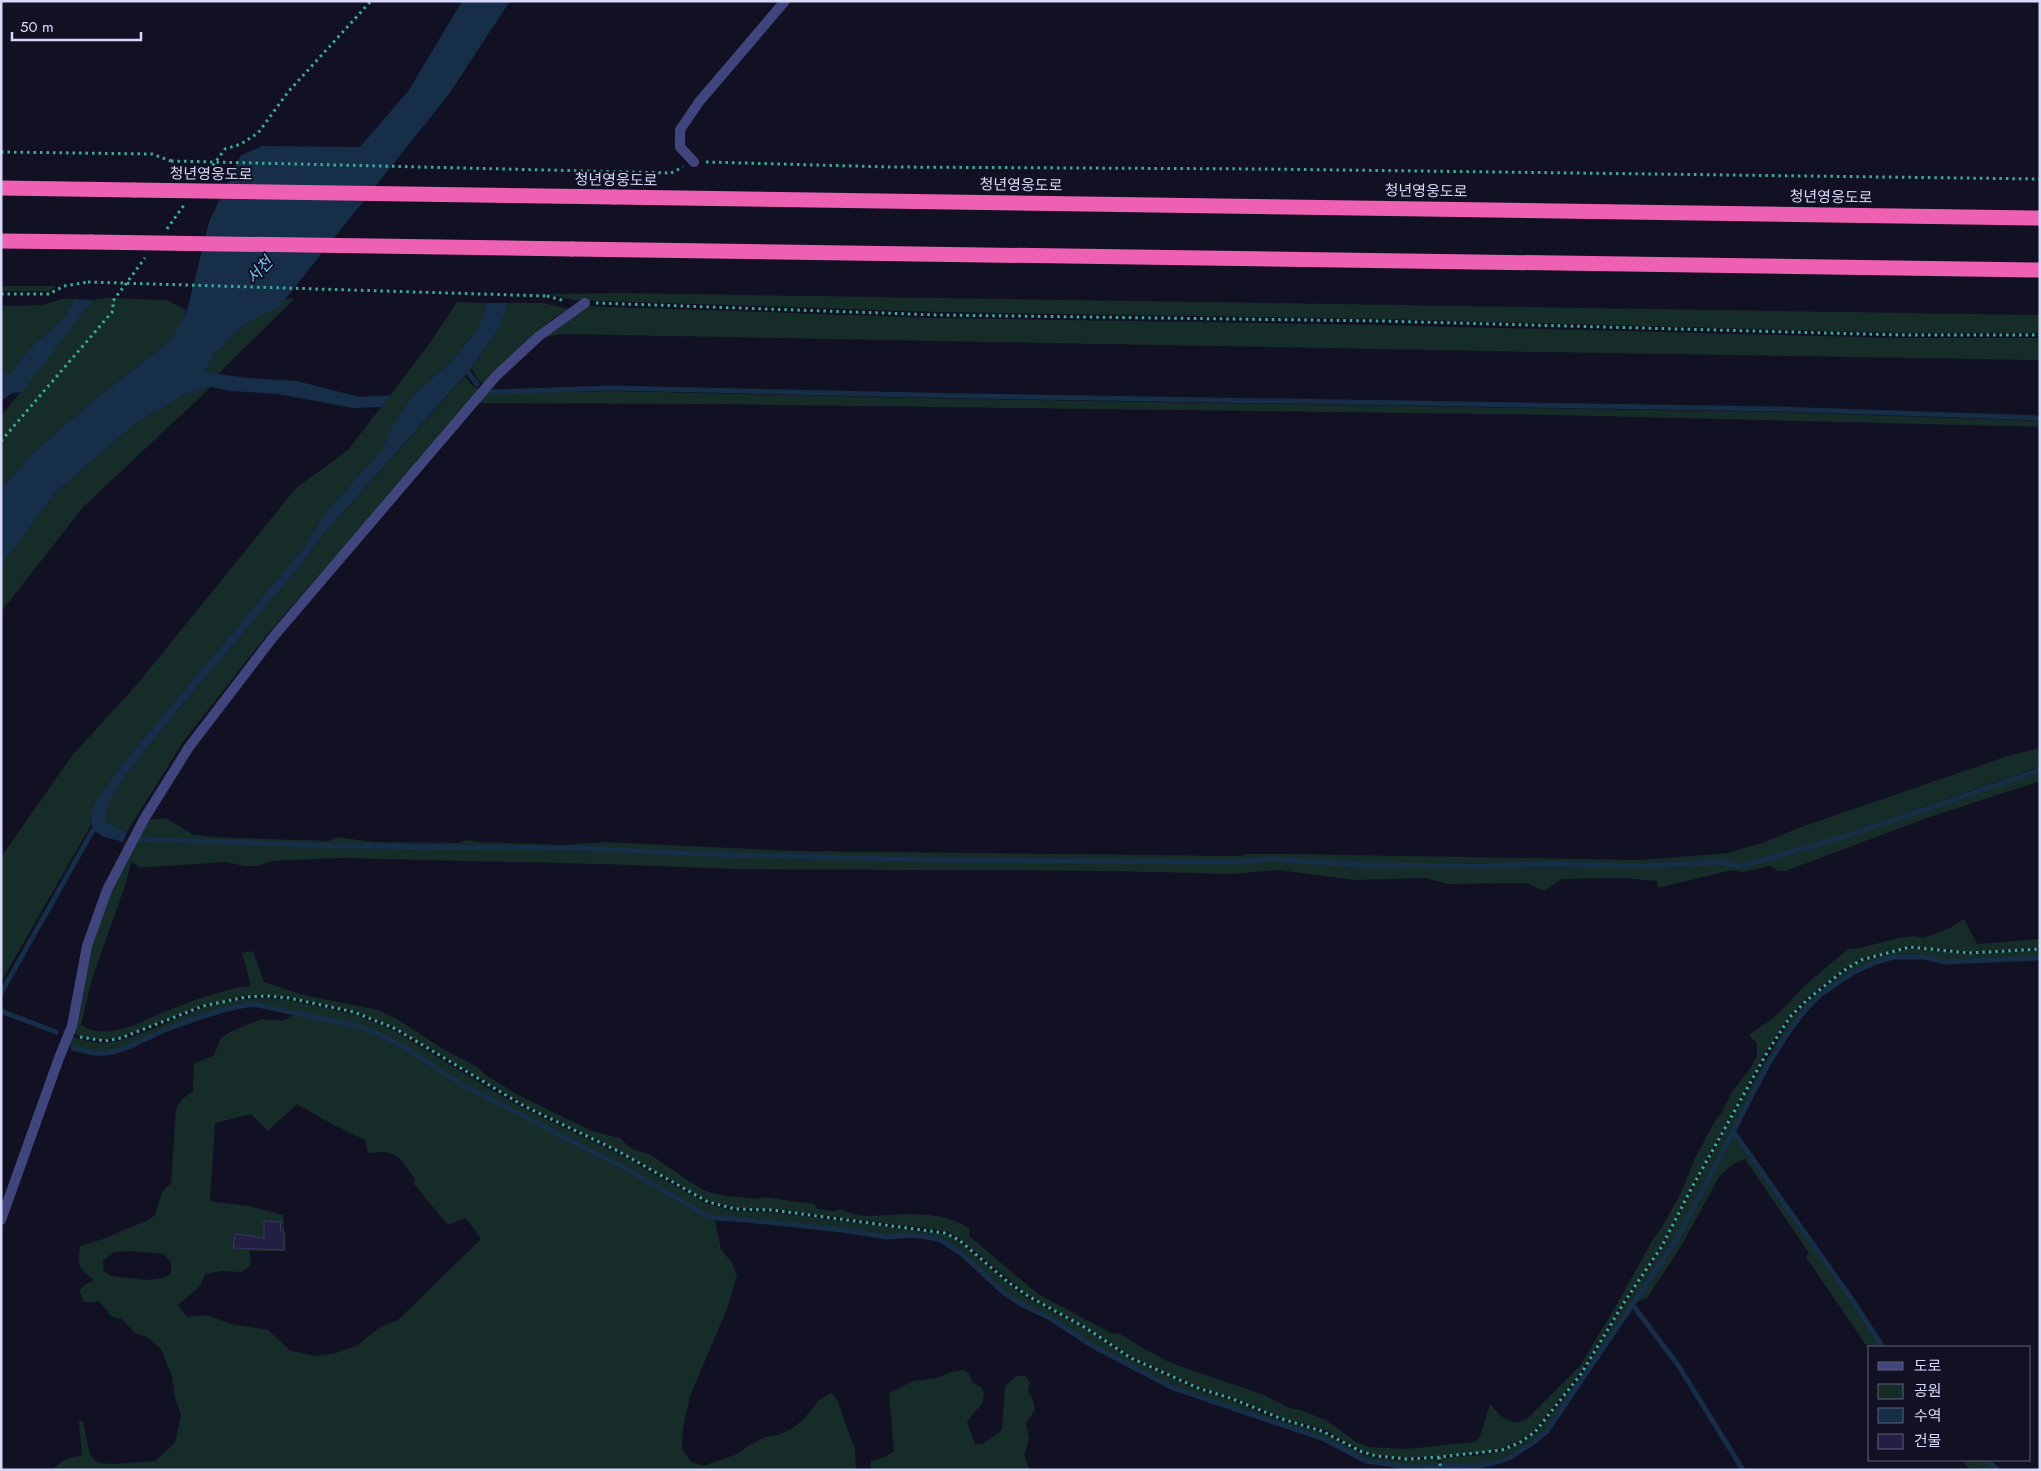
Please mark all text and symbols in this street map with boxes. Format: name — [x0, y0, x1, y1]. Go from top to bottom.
scale bar — [12, 10, 141, 42]
text: 50 m — [20, 16, 54, 38]
street label: 청년영웅도로 — [169, 162, 253, 186]
street label: 청년영웅도로 — [574, 168, 658, 192]
street label: 청년영웅도로 — [979, 173, 1063, 197]
street label: 청년영웅도로 — [1384, 179, 1468, 203]
street label: 청년영웅도로 — [1789, 185, 1873, 209]
water label: 서천 — [241, 250, 279, 289]
legend — [1868, 1346, 2031, 1461]
text: 도로 — [1914, 1355, 1942, 1377]
text: 공원 — [1914, 1380, 1942, 1402]
text: 수역 — [1914, 1405, 1942, 1427]
text: 건물 — [1914, 1430, 1942, 1452]

